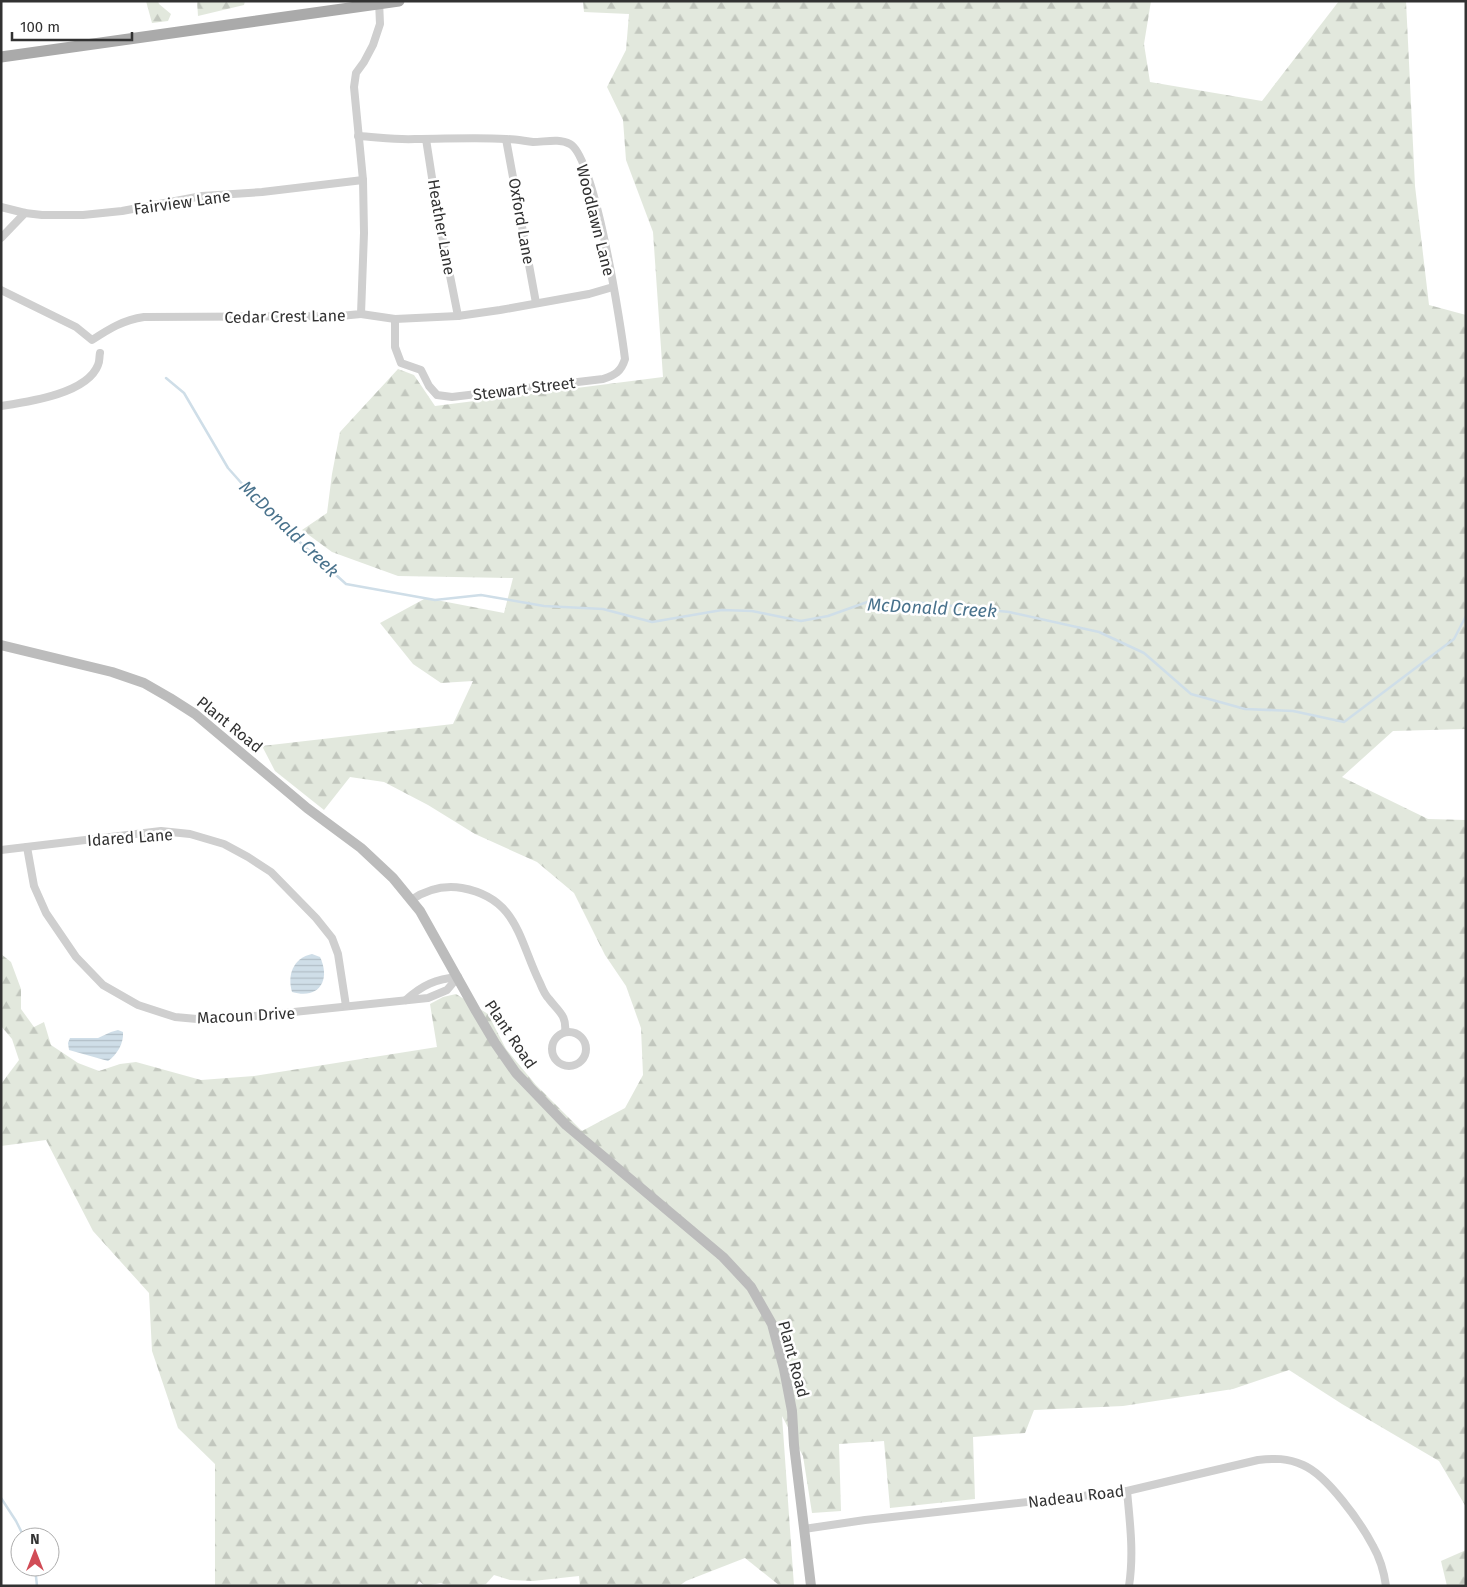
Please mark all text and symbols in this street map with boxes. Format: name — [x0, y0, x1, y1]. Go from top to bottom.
scale bar — [12, 10, 132, 42]
text: 100 m — [20, 18, 60, 36]
street label: Woodlawn Lane — [572, 162, 619, 278]
street label: Oxford Lane — [505, 176, 538, 266]
street label: Heather Lane — [424, 178, 459, 277]
street label: Fairview Lane — [132, 186, 232, 219]
street label: Cedar Crest Lane — [224, 306, 346, 327]
street label: Stewart Street — [472, 373, 576, 404]
water label: McDonald Creek — [235, 476, 343, 582]
water label: McDonald Creek — [867, 594, 998, 622]
street label: Plant Road — [193, 692, 266, 757]
street label: Idared Lane — [87, 825, 174, 850]
street label: Plant Road — [481, 996, 540, 1072]
street label: Macoun Drive — [196, 1003, 296, 1028]
street label: Plant Road — [774, 1319, 813, 1400]
street label: Nadeau Road — [1027, 1481, 1125, 1512]
north arrow — [10, 1527, 60, 1577]
text: N — [30, 1531, 40, 1548]

